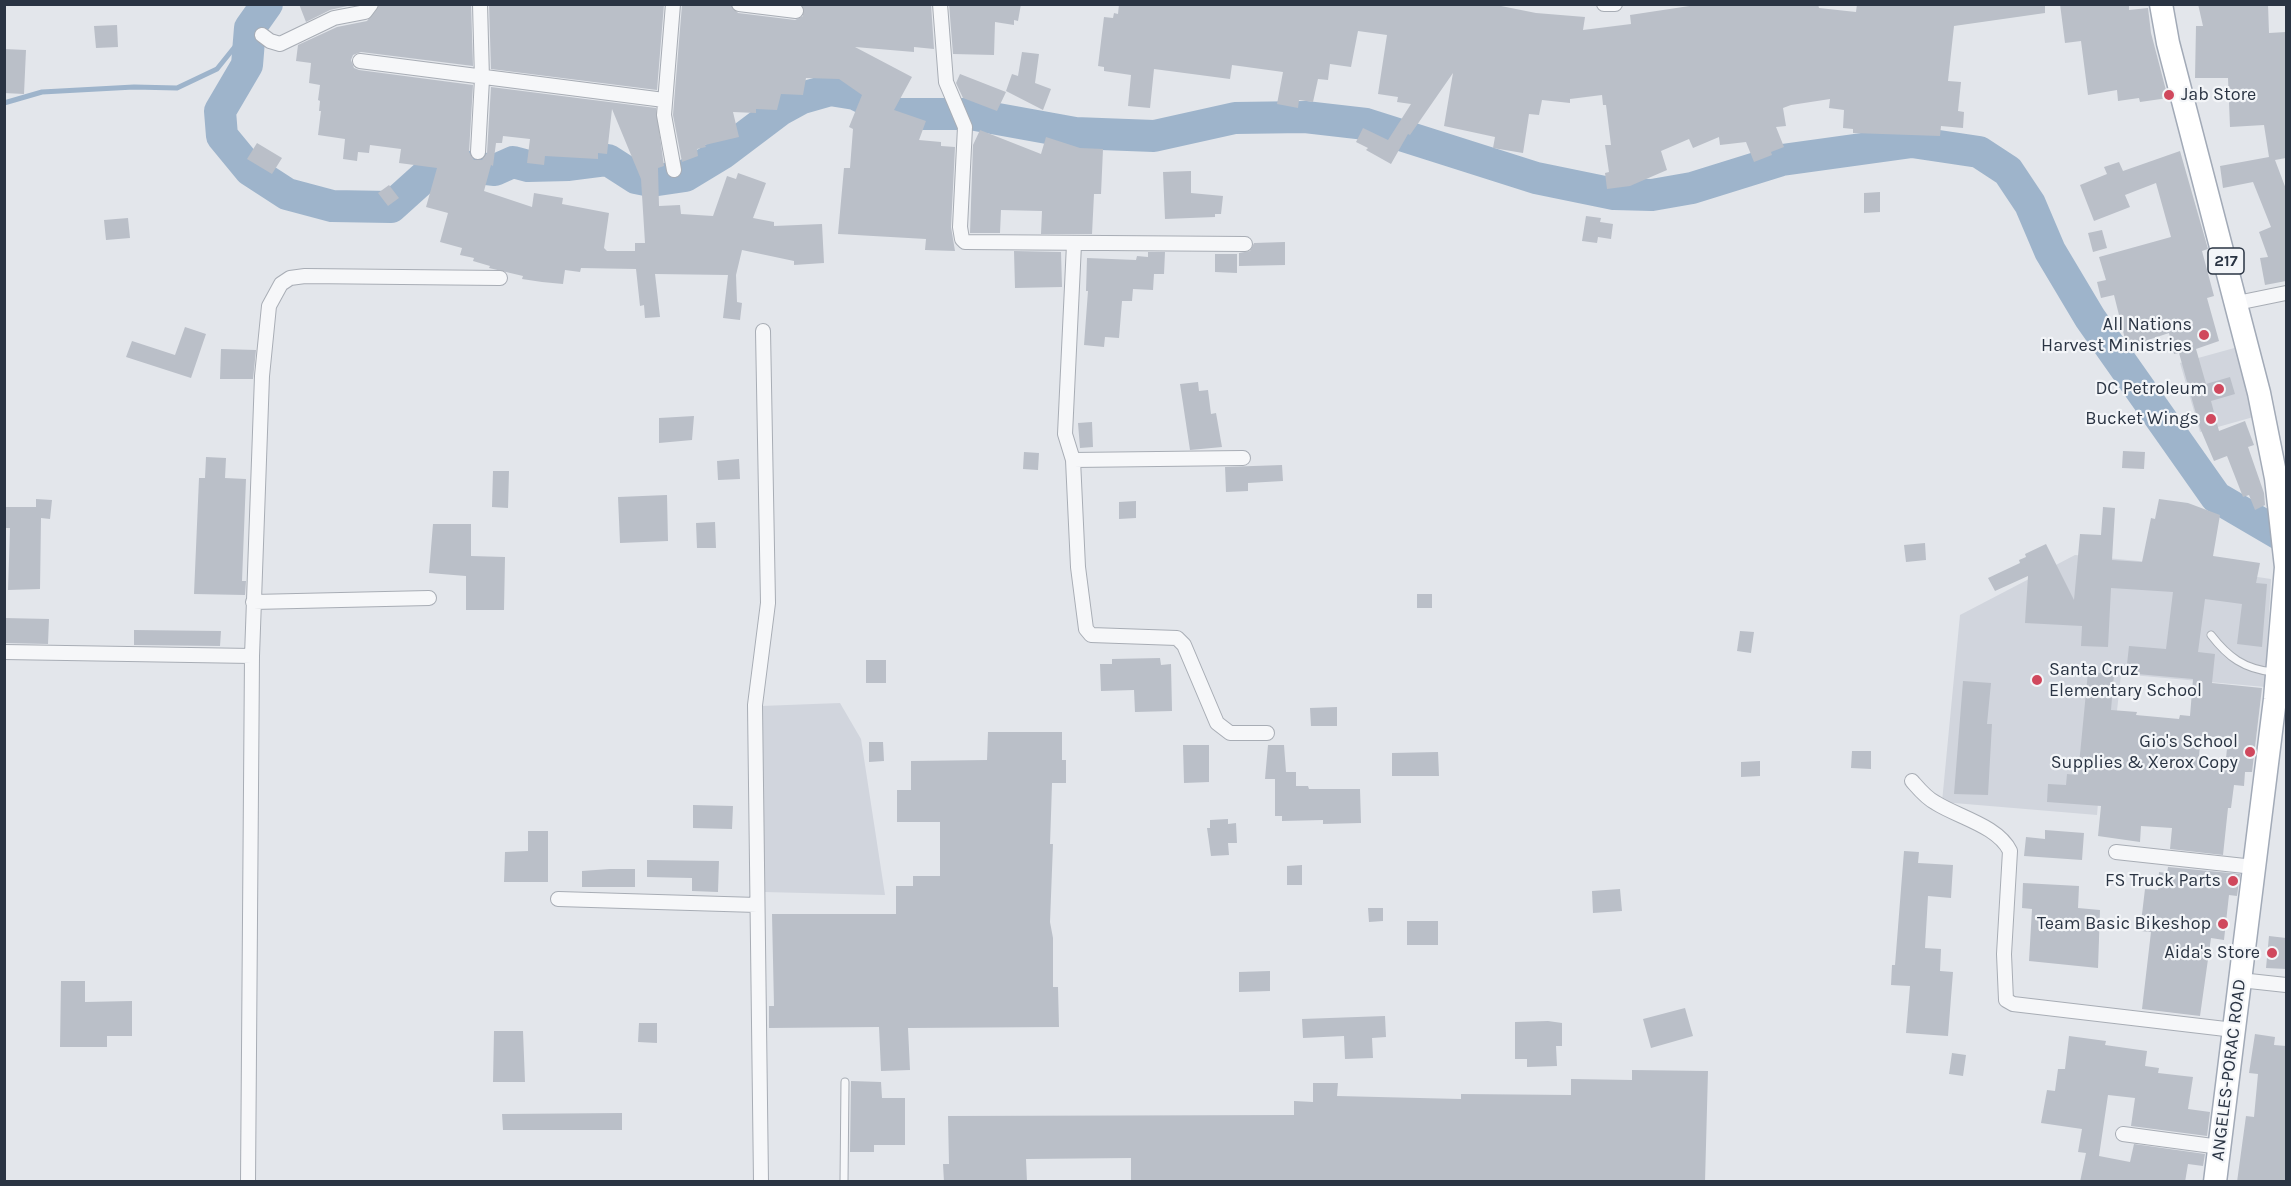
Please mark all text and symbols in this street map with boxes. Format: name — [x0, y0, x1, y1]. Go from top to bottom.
place label: Jab Store — [2181, 84, 2256, 106]
marker: Jab Store — [2162, 88, 2176, 102]
road number: 217 — [2208, 248, 2244, 274]
place label: All Nations Harvest Ministries — [2041, 314, 2192, 356]
marker: All Nations Harvest Ministries — [2197, 328, 2211, 342]
place label: DC Petroleum — [2095, 378, 2207, 400]
marker: DC Petroleum — [2212, 382, 2226, 396]
place label: Bucket Wings — [2085, 408, 2199, 430]
marker: Bucket Wings — [2204, 412, 2218, 426]
place label: Santa Cruz Elementary School — [2049, 659, 2202, 702]
marker: Santa Cruz Elementary School — [2030, 673, 2044, 687]
place label: Gio's School Supplies & Xerox Copy — [2051, 731, 2238, 774]
marker: Gio's School Supplies & Xerox Copy — [2243, 745, 2257, 759]
place label: FS Truck Parts — [2105, 870, 2221, 892]
marker: FS Truck Parts — [2226, 874, 2240, 888]
place label: Team Basic Bikeshop — [2037, 913, 2211, 935]
marker: Team Basic Bikeshop — [2216, 917, 2230, 931]
place label: Aida's Store — [2164, 942, 2260, 964]
marker: Aida's Store — [2265, 946, 2279, 960]
street label: ANGELES-PORAC ROAD — [2207, 978, 2251, 1162]

